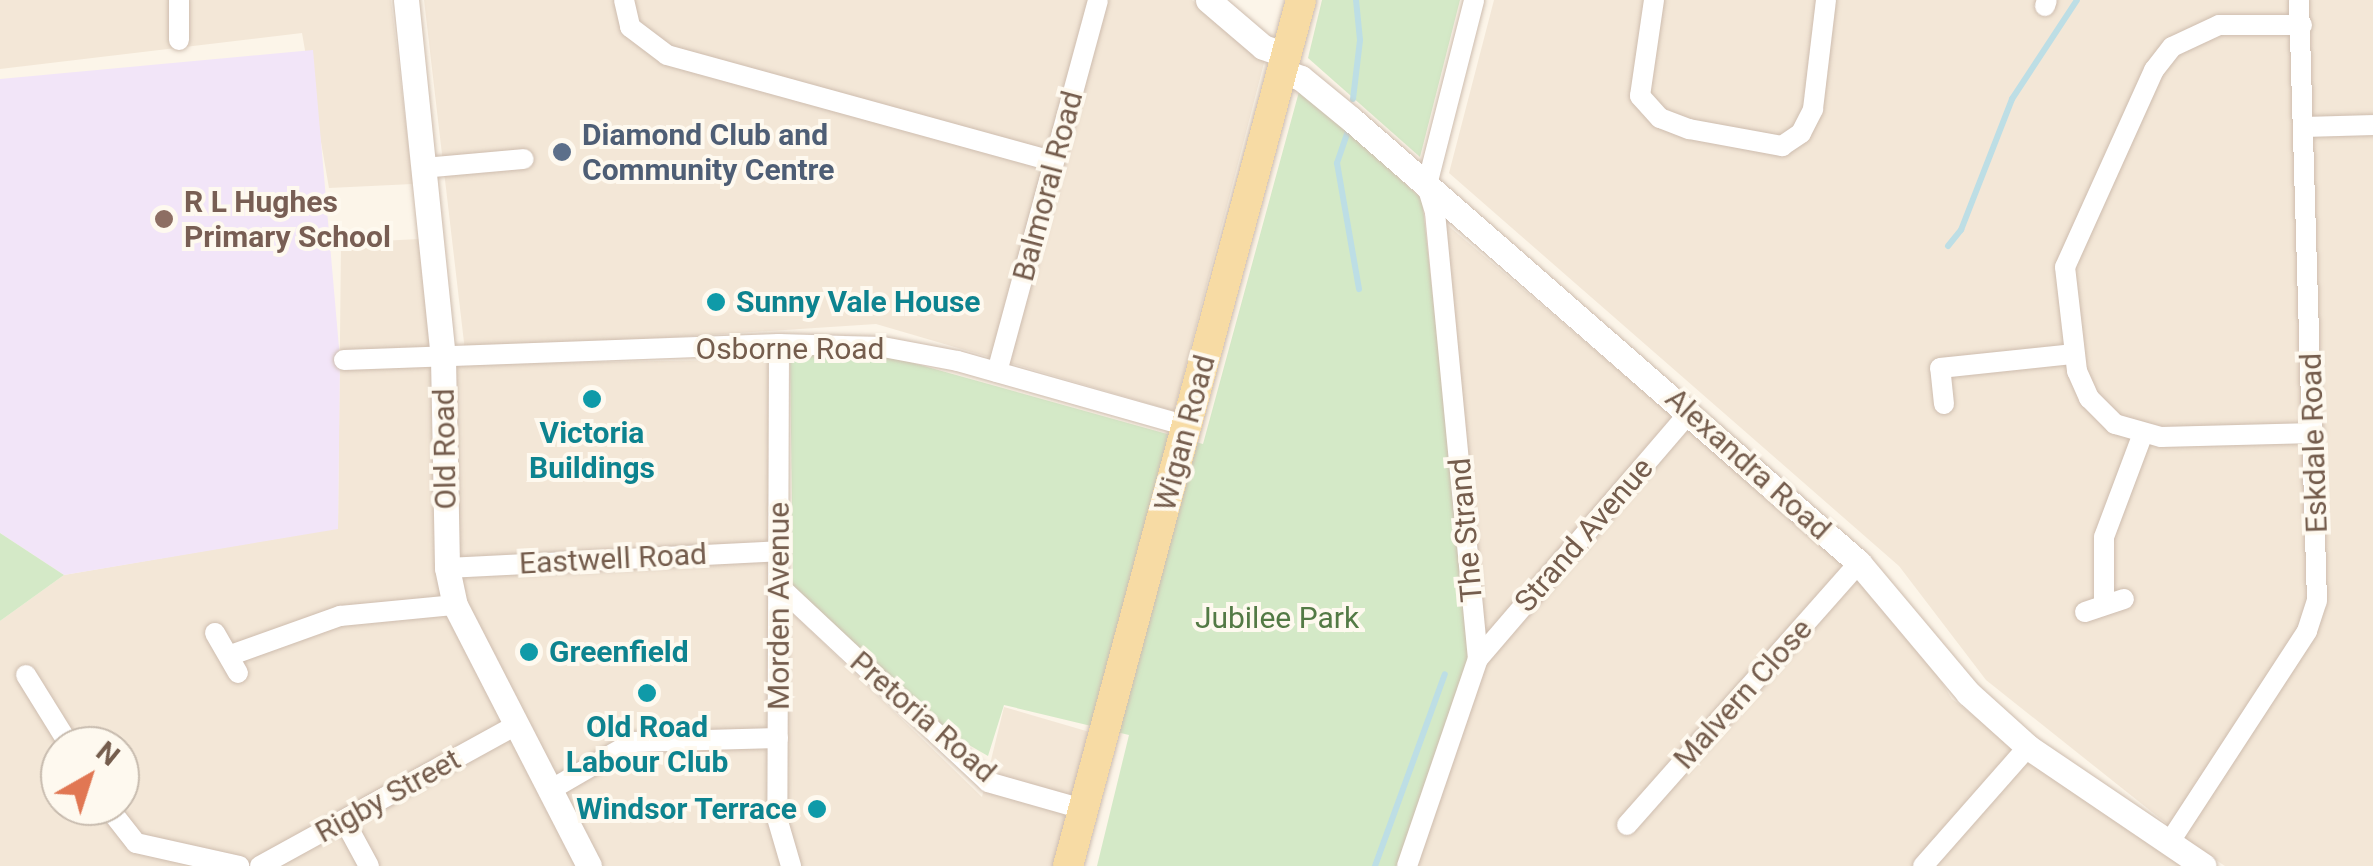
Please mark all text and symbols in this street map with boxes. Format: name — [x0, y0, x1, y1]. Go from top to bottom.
street label: Balmoral Road — [1005, 87, 1091, 285]
place label: Diamond Club and Community Centre — [582, 117, 835, 188]
marker: Diamond Club and Community Centre — [551, 141, 573, 163]
place label: R L Hughes Primary School — [184, 184, 391, 254]
marker: R L Hughes Primary School — [153, 208, 175, 230]
place label: Sunny Vale House — [736, 284, 981, 320]
marker: Sunny Vale House — [705, 291, 727, 313]
street label: Osborne Road — [696, 331, 884, 367]
street label: Wigan Road — [1147, 351, 1223, 515]
street label: Eskdale Road — [2293, 352, 2335, 534]
street label: Alexandra Road — [1658, 380, 1838, 548]
street label: Old Road — [426, 388, 464, 510]
marker: Victoria Buildings — [581, 388, 603, 410]
place label: Victoria Buildings — [529, 415, 655, 486]
street label: Strand Avenue — [1507, 451, 1661, 619]
street label: The Strand — [1442, 456, 1490, 604]
street label: Morden Avenue — [761, 502, 797, 710]
street label: Eastwell Road — [518, 536, 708, 582]
park label: Jubilee Park — [1195, 600, 1359, 636]
street label: Malvern Close — [1666, 612, 1820, 776]
place label: Greenfield — [549, 634, 689, 670]
marker: Greenfield — [518, 641, 540, 663]
street label: Pretoria Road — [843, 644, 1003, 790]
marker: Old Road Labour Club — [636, 682, 658, 704]
place label: Old Road Labour Club — [566, 709, 728, 780]
north arrow — [40, 726, 140, 826]
text: N — [90, 735, 126, 773]
street label: Rigby Street — [309, 741, 467, 851]
place label: Windsor Terrace — [576, 791, 797, 827]
marker: Windsor Terrace — [806, 798, 828, 820]

